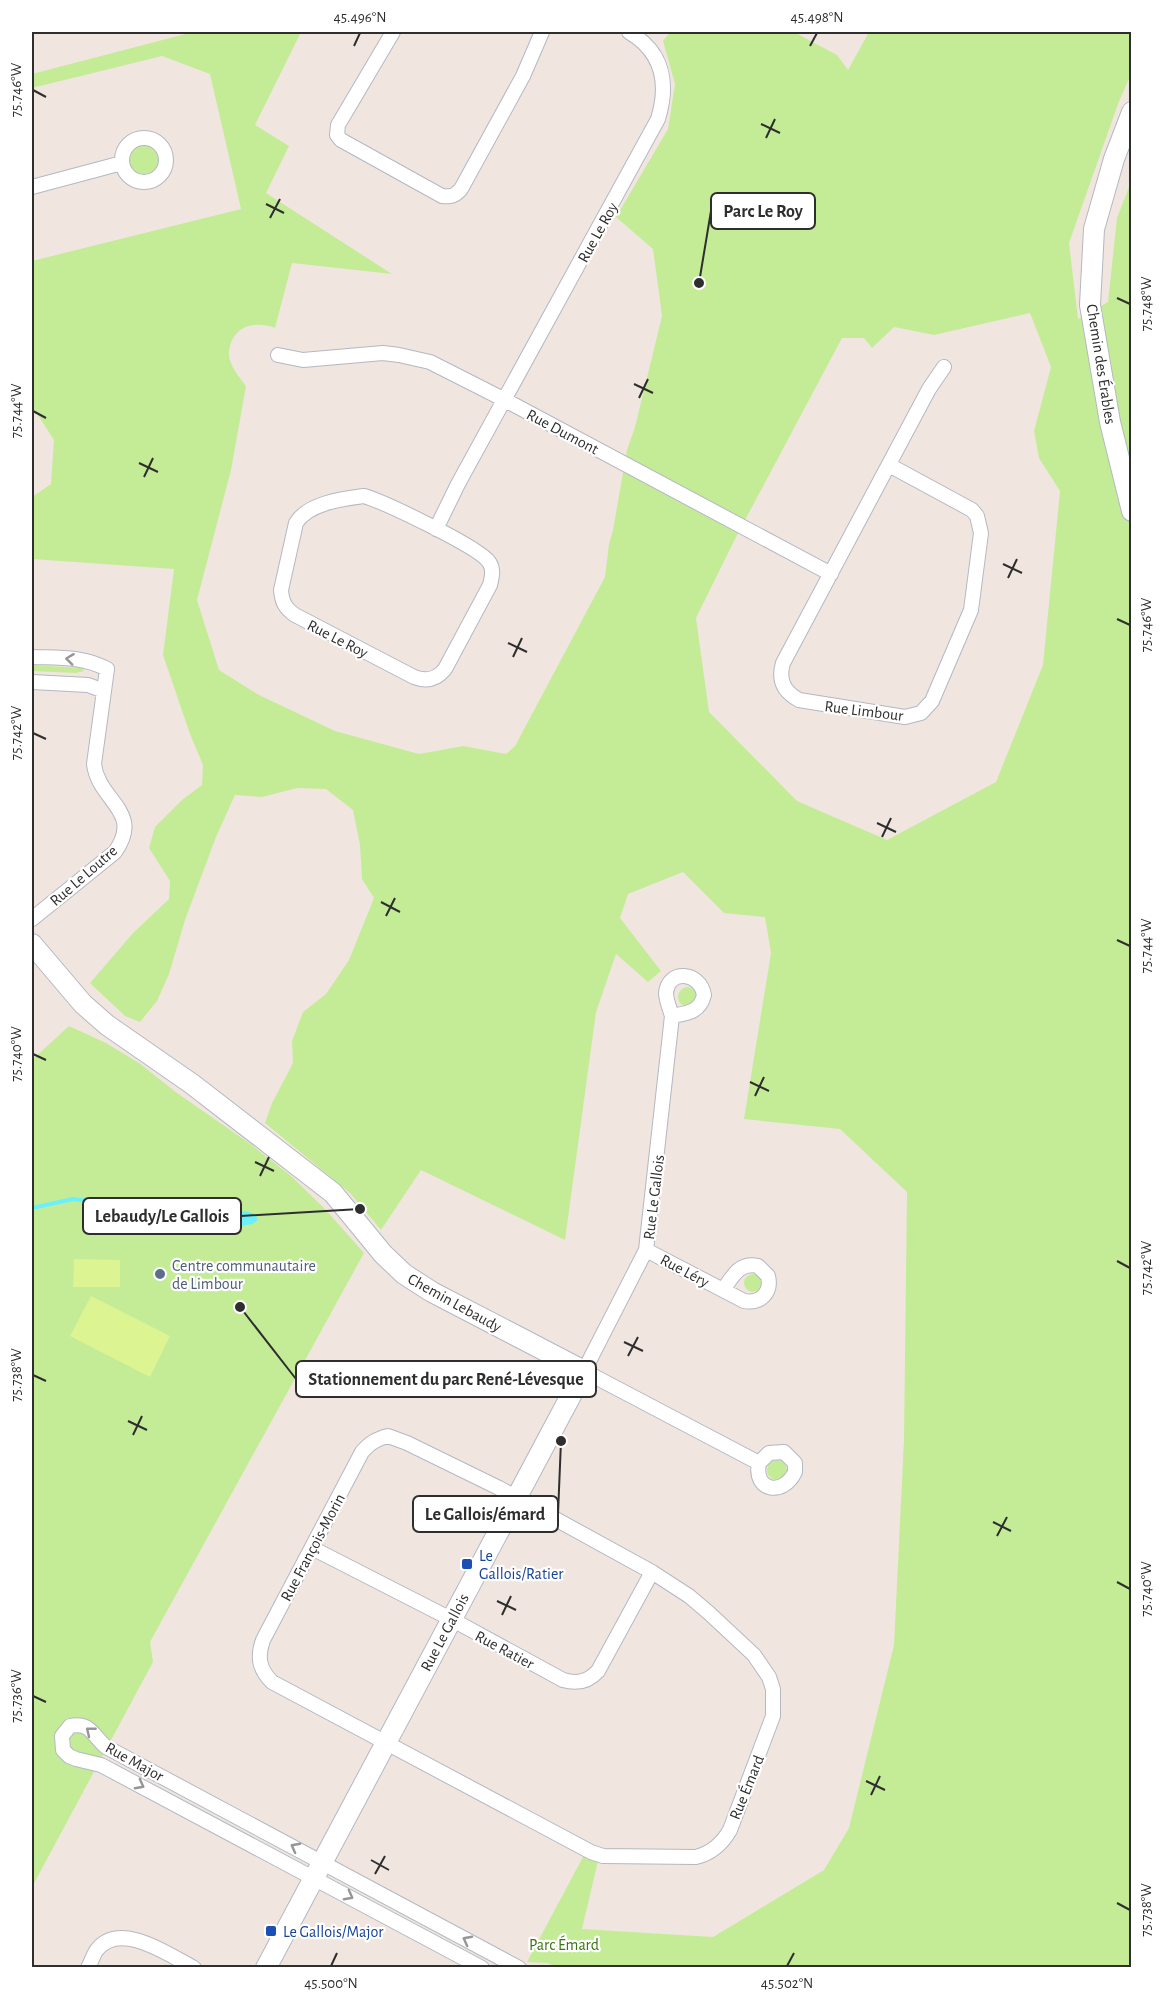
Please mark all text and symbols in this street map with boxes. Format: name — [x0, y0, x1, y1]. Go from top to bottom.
text: 45.496°N — [334, 10, 386, 25]
text: 45.498°N — [791, 10, 843, 25]
text: 75.746°W — [9, 62, 24, 117]
callout: Parc Le Roy — [711, 193, 815, 229]
street label: Rue Le Roy — [575, 200, 622, 266]
text: Parc Le Roy — [723, 203, 804, 221]
text: 75.748°W — [1139, 276, 1154, 331]
street label: Chemin des Érables — [1084, 303, 1120, 425]
text: 75.744°W — [9, 383, 24, 438]
street label: Rue Dumont — [524, 406, 601, 457]
text: 75.746°W — [1139, 597, 1154, 652]
street label: Rue Le Roy — [304, 617, 371, 662]
one-way arrow — [66, 653, 75, 665]
street label: Rue Limbour — [824, 698, 905, 724]
text: 75.742°W — [9, 705, 24, 760]
street label: Rue Le Loutre — [47, 842, 120, 909]
text: 75.744°W — [1139, 918, 1154, 973]
text: 75.740°W — [9, 1026, 24, 1082]
street label: Rue Le Gallois — [641, 1154, 667, 1241]
callout: Lebaudy/Le Gallois — [83, 1198, 241, 1234]
text: Lebaudy/Le Gallois — [95, 1208, 229, 1226]
text: 75.742°W — [1139, 1240, 1154, 1295]
street label: Rue Léry — [657, 1251, 712, 1291]
place label: Centre communautaire de Limbour — [172, 1258, 316, 1292]
marker: Centre communautaire de Limbour — [153, 1267, 167, 1281]
street label: Chemin Lebaudy — [405, 1271, 504, 1336]
text: 75.738°W — [9, 1348, 24, 1402]
callout: Stationnement du parc René-Lévesque — [296, 1361, 596, 1397]
text: Stationnement du parc René-Lévesque — [308, 1371, 584, 1389]
street label: Rue François-Morin — [278, 1491, 348, 1604]
callout: Le Gallois/émard — [413, 1496, 558, 1532]
text: Le Gallois/émard — [425, 1506, 546, 1524]
place label: Le Gallois/Ratier — [479, 1548, 564, 1582]
marker: Le Gallois/Ratier — [460, 1557, 474, 1571]
text: 75.740°W — [1139, 1561, 1154, 1617]
street label: Rue Le Gallois — [418, 1591, 472, 1674]
street label: Rue Ratier — [472, 1628, 537, 1672]
text: 75.736°W — [9, 1669, 24, 1723]
one-way arrow — [86, 1728, 97, 1739]
street label: Rue Major — [102, 1739, 167, 1786]
street label: Rue Émard — [725, 1752, 767, 1822]
one-way arrow — [133, 1778, 144, 1789]
one-way arrow — [291, 1843, 302, 1854]
text: 75.738°W — [1139, 1883, 1154, 1937]
one-way arrow — [343, 1889, 353, 1900]
marker: Le Gallois/Major — [264, 1924, 278, 1938]
place label: Le Gallois/Major — [283, 1924, 384, 1941]
park label: Parc Émard — [529, 1935, 599, 1953]
one-way arrow — [463, 1936, 473, 1947]
text: 45.500°N — [304, 1976, 358, 1991]
text: 45.502°N — [761, 1976, 813, 1991]

